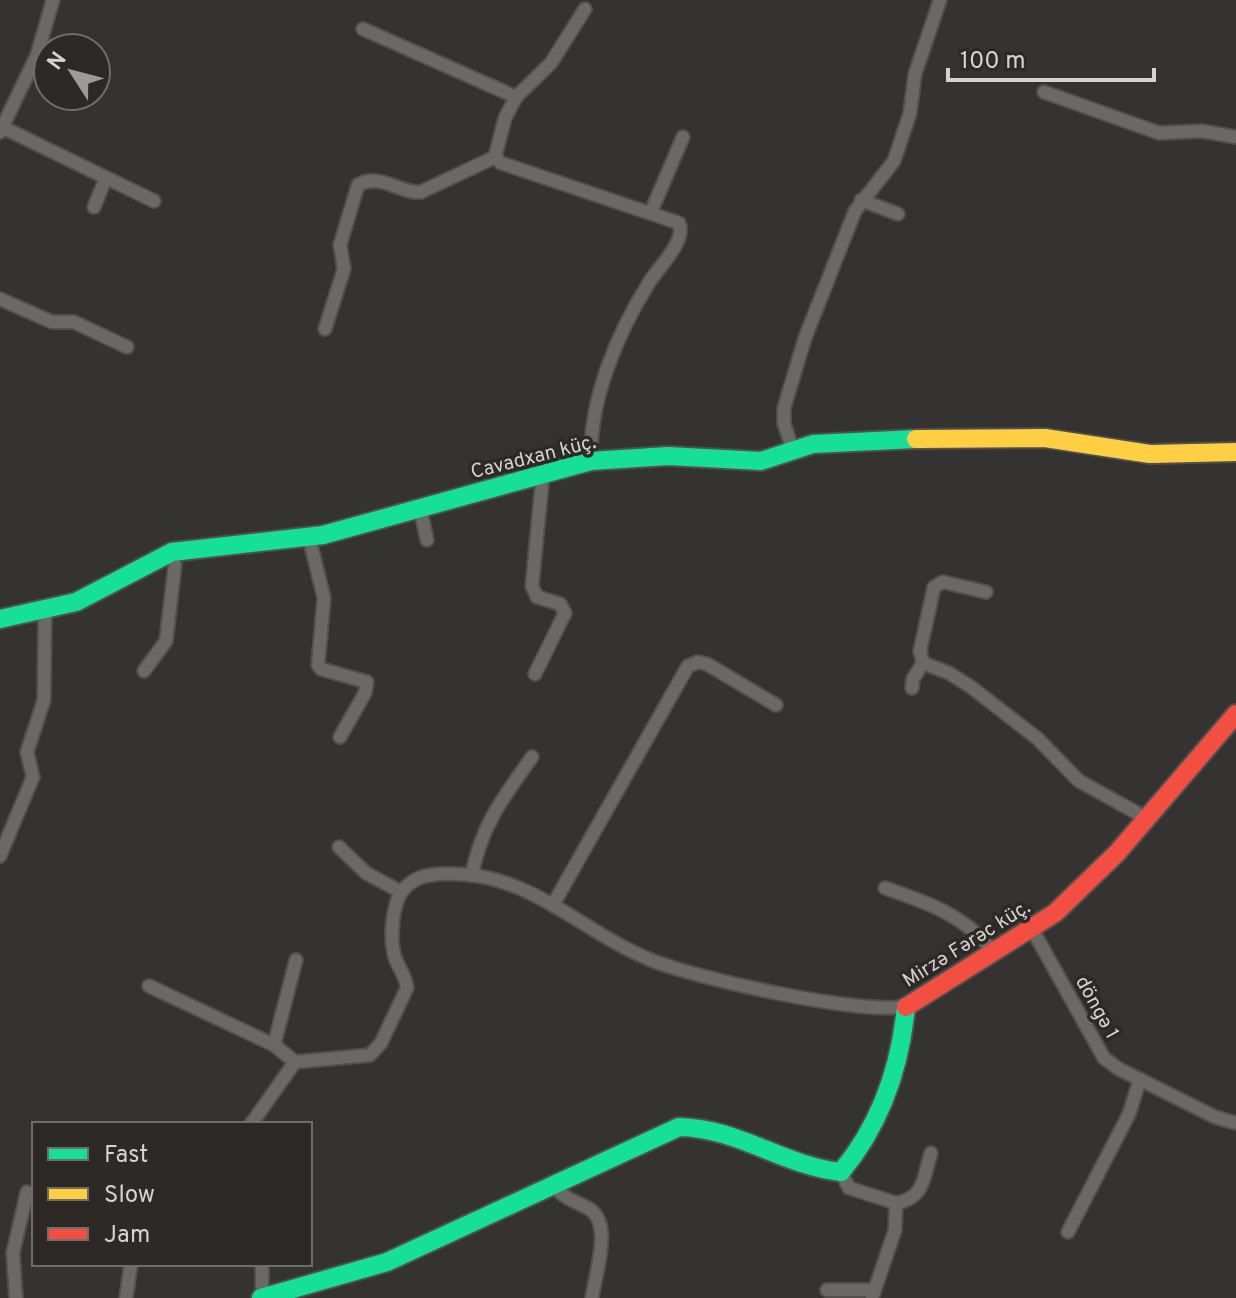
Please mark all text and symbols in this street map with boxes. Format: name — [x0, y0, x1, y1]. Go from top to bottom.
north arrow — [32, 32, 112, 112]
scale bar — [948, 32, 1154, 82]
text: N — [42, 47, 73, 76]
text: 100 m — [960, 47, 1026, 77]
street label: Cavadxan küç. — [468, 430, 599, 486]
street label: Mirzə Fərəc küç. — [898, 895, 1036, 994]
street label: döngə 1 — [1068, 972, 1124, 1044]
legend — [32, 1122, 312, 1266]
text: Fast — [104, 1141, 148, 1171]
text: Slow — [104, 1181, 155, 1211]
text: Jam — [104, 1221, 150, 1251]

